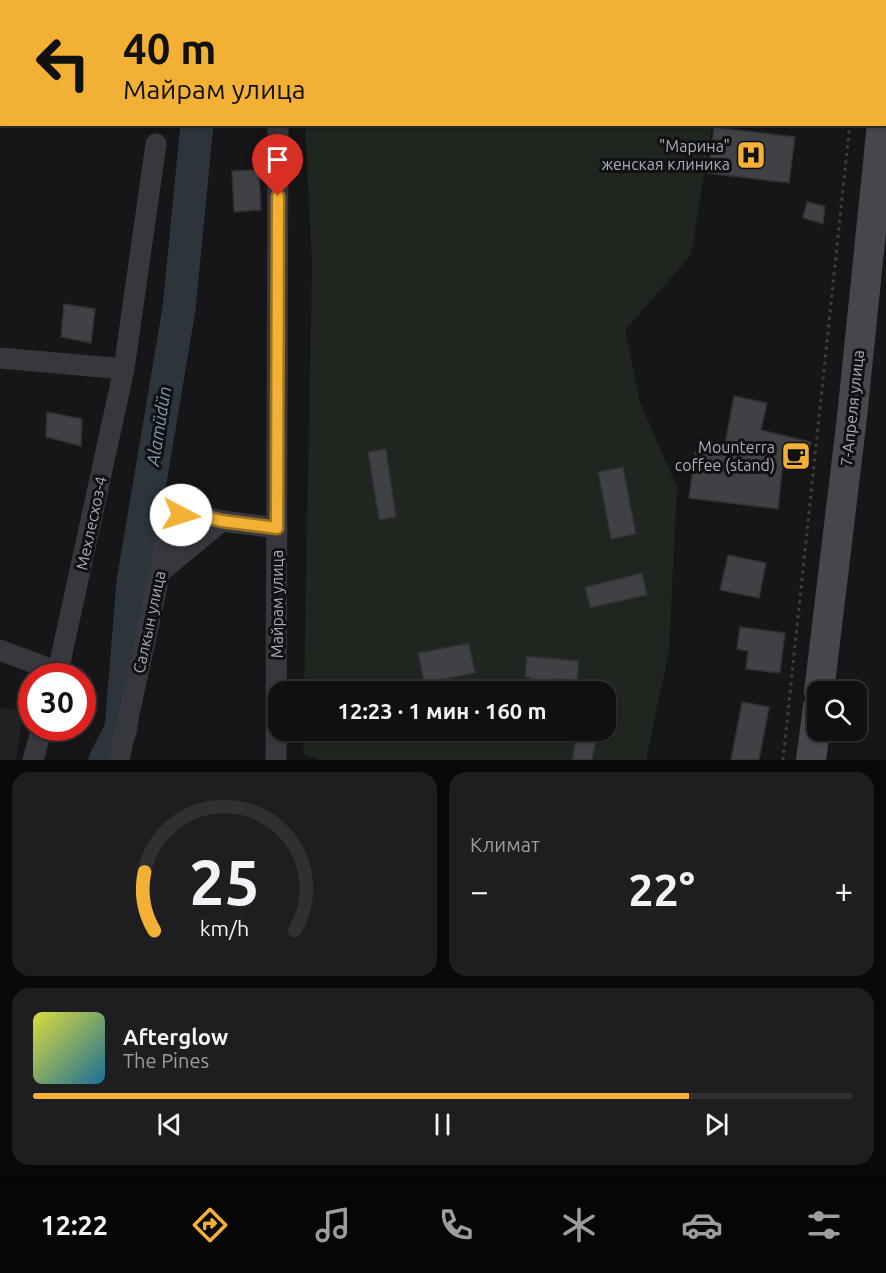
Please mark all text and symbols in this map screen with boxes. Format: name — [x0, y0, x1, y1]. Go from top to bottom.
icon: left — [24, 24, 102, 102]
text: 40 m — [123, 25, 217, 72]
text: Майрам улица — [123, 74, 306, 104]
pin — [252, 134, 303, 196]
place label: "Марина" женская клиника — [601, 137, 730, 173]
hospital icon: "Марина" женская клиника — [735, 139, 767, 171]
icon: arrive — [261, 143, 294, 176]
street label: 7-Апреля улица — [837, 349, 867, 467]
water label: Alamüdün — [142, 385, 174, 468]
place label: Mounterra coffee (stand) — [675, 438, 775, 475]
cafe icon: Mounterra coffee (stand) — [780, 440, 812, 472]
street label: Мехлесхоз-4 — [72, 474, 110, 572]
position arrow — [149, 483, 213, 547]
street label: Майрам улица — [268, 550, 286, 658]
street label: Салкын улица — [129, 569, 169, 675]
speed limit sign: 30 — [18, 663, 96, 741]
map controls — [807, 681, 867, 741]
button: search — [807, 681, 867, 741]
text: 12:23 · 1 мин · 160 m — [338, 698, 546, 723]
text: Климат — [470, 833, 540, 856]
text: 25 — [189, 847, 260, 917]
text: 22° — [628, 864, 695, 915]
text: − — [470, 872, 489, 909]
text: + — [834, 872, 853, 909]
text: km/h — [200, 916, 249, 940]
text: Afterglow — [123, 1024, 228, 1049]
text: The Pines — [123, 1049, 209, 1072]
icon: previous — [153, 1108, 186, 1141]
icon: pause — [426, 1108, 459, 1141]
icon: next — [700, 1108, 733, 1141]
icon: directions — [189, 1204, 231, 1246]
icon: music — [312, 1204, 354, 1246]
icon: phone — [435, 1204, 477, 1246]
icon: climate — [558, 1204, 600, 1246]
icon: car — [681, 1204, 723, 1246]
icon: filters — [803, 1204, 845, 1246]
text: 12:22 — [40, 1210, 108, 1240]

